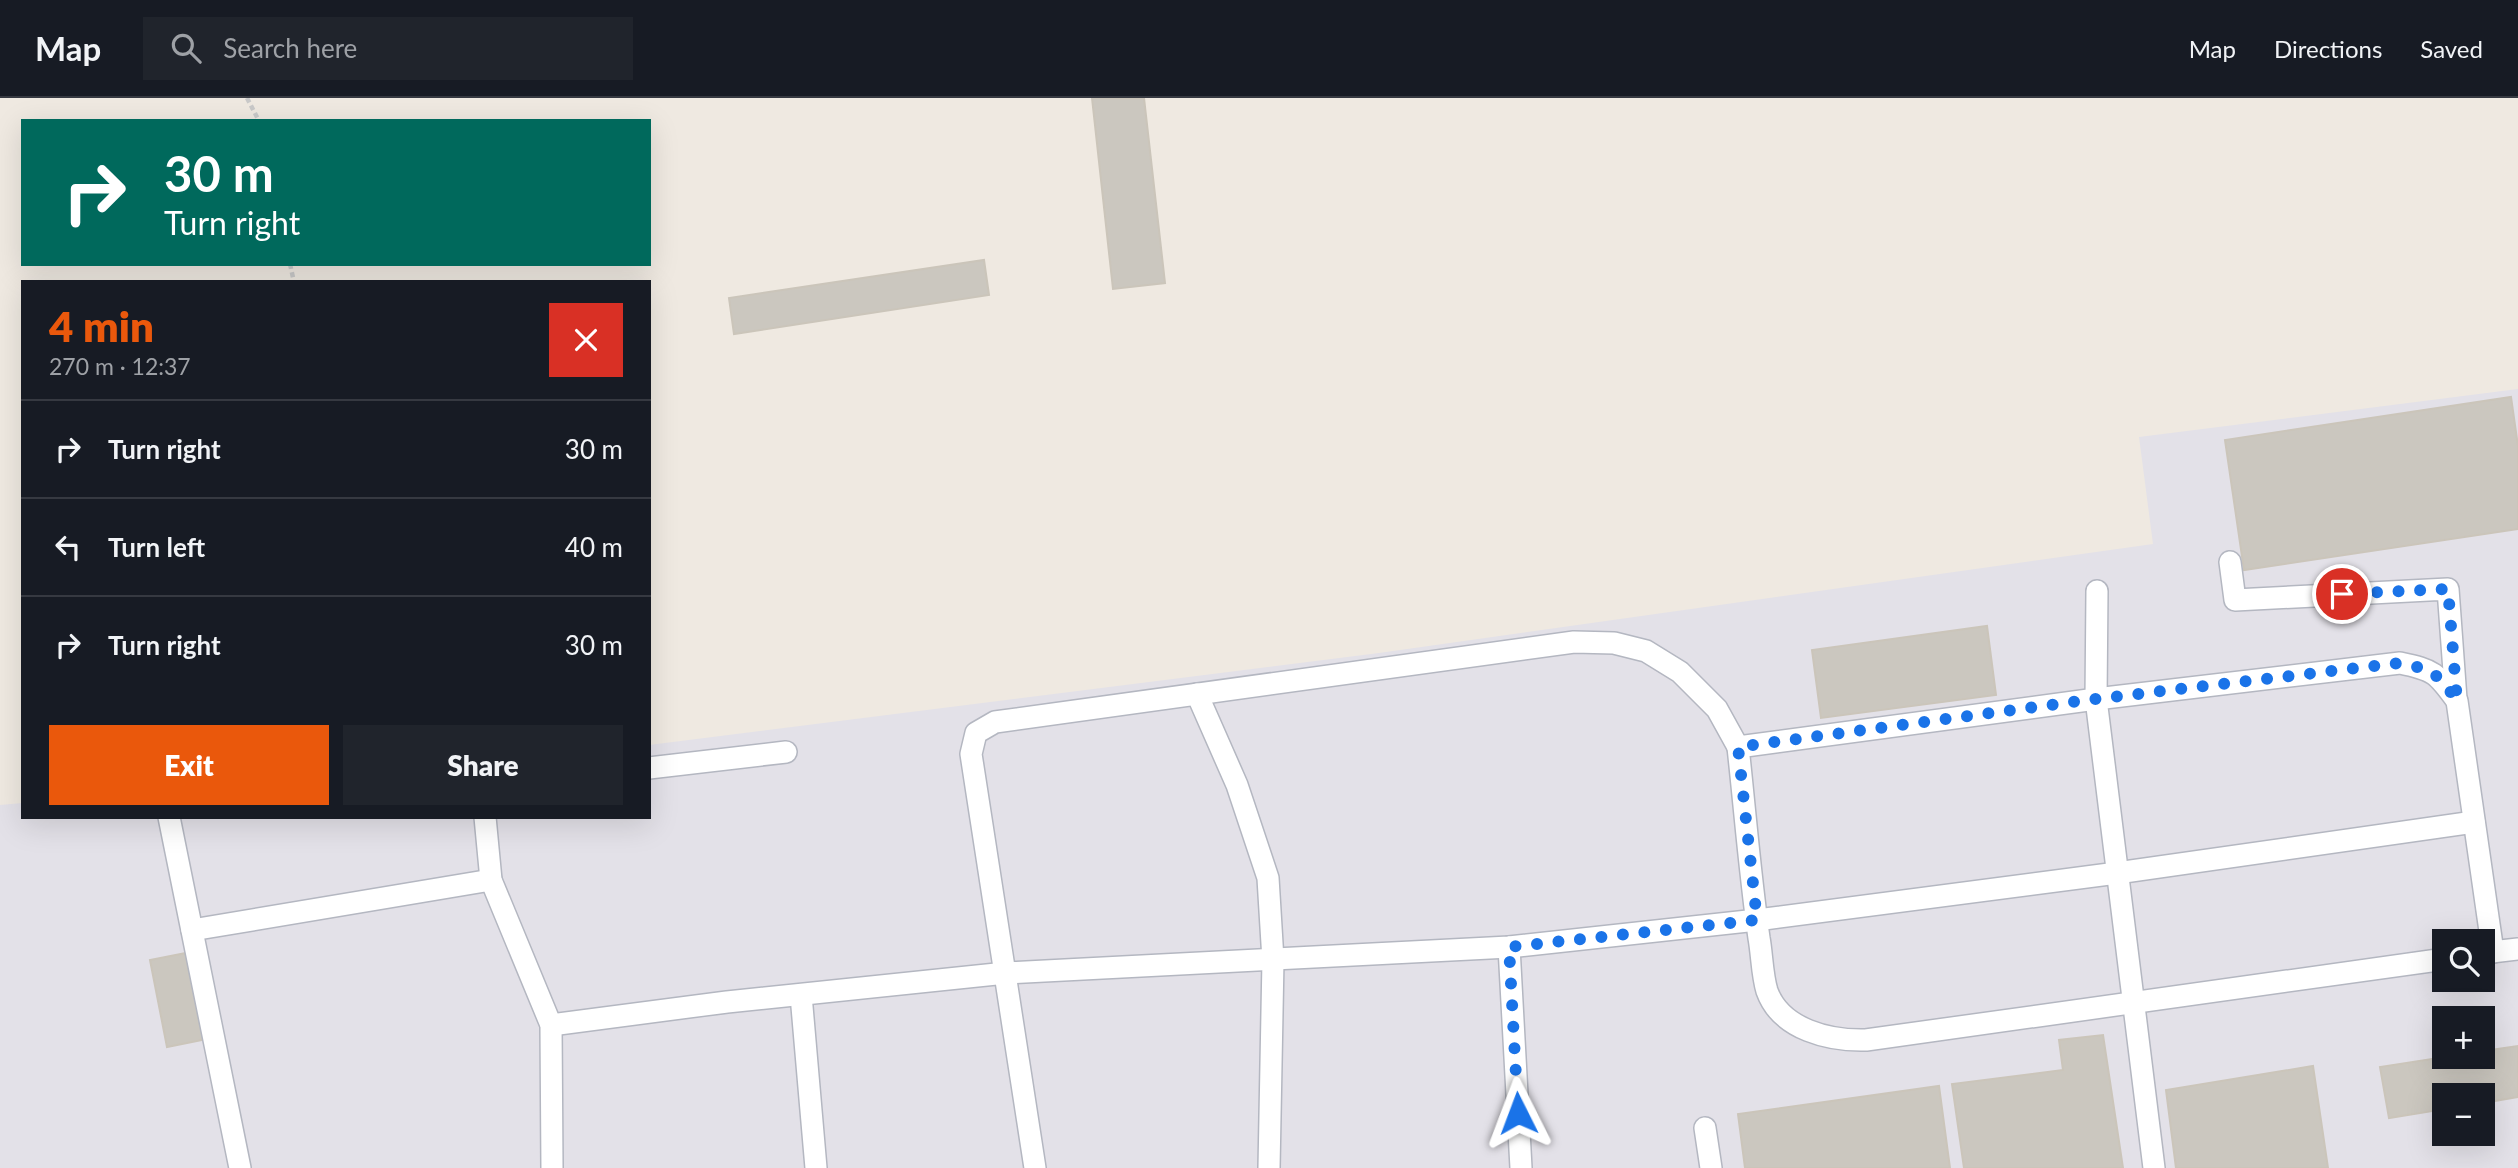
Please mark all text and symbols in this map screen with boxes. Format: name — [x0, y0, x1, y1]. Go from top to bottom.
search box — [143, 17, 633, 80]
text: Map — [35, 28, 101, 68]
icon: search — [167, 29, 205, 67]
text: Search here — [223, 32, 357, 64]
text: Map — [2189, 34, 2236, 63]
text: Directions — [2274, 34, 2382, 63]
text: Saved — [2420, 34, 2483, 63]
text: 30 m — [164, 144, 274, 202]
icon: right — [49, 147, 140, 238]
text: Turn right — [164, 203, 300, 242]
text: 4 min — [49, 301, 154, 351]
button: close — [549, 303, 623, 377]
text: 270 m · 12:37 — [49, 352, 191, 380]
icon: right — [49, 430, 87, 468]
text: Turn right — [108, 433, 221, 465]
text: 30 m — [565, 433, 623, 465]
icon: left — [49, 528, 87, 566]
text: Turn left — [108, 531, 205, 563]
text: 40 m — [565, 531, 623, 563]
pin — [2312, 564, 2372, 624]
icon: arrive — [2323, 575, 2361, 613]
icon: right — [49, 626, 87, 664]
text: Turn right — [108, 629, 221, 661]
text: 30 m — [565, 629, 623, 661]
button: Exit — [49, 725, 329, 805]
button: Share — [343, 725, 623, 805]
map controls — [2432, 929, 2495, 1146]
button: search — [2432, 929, 2495, 992]
button: + — [2432, 1006, 2495, 1069]
position arrow — [1481, 1076, 1555, 1150]
button: − — [2432, 1083, 2495, 1146]

